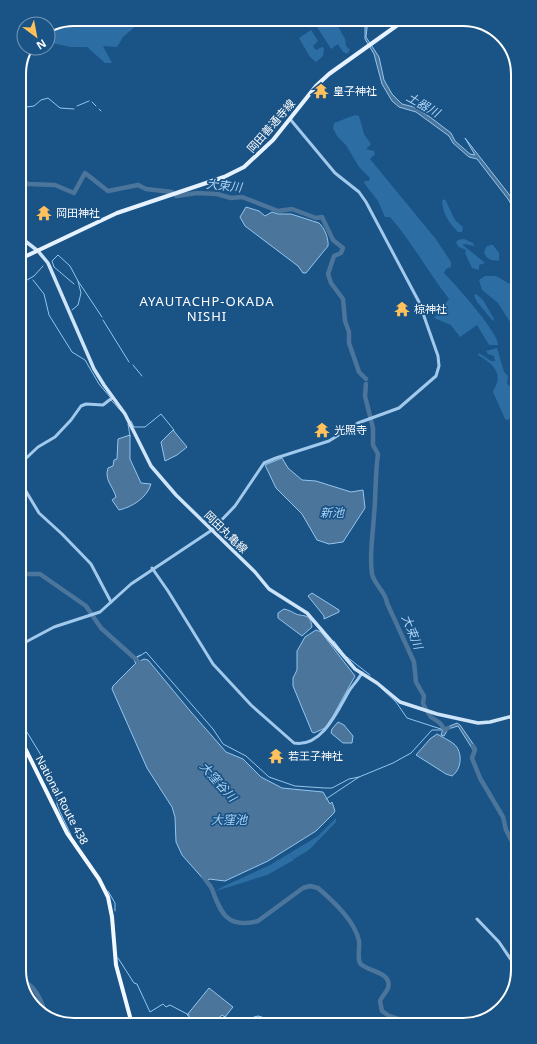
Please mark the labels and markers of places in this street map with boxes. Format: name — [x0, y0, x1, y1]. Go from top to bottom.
temple icon: 皇子神社 — [312, 82, 330, 100]
place label: 皇子神社 — [333, 83, 377, 98]
temple icon: 岡田神社 — [35, 204, 53, 222]
place label: 岡田神社 — [56, 205, 100, 220]
temple icon: 椋神社 — [393, 300, 411, 318]
place label: 椋神社 — [414, 301, 447, 316]
temple icon: 光照寺 — [313, 421, 331, 439]
place label: 光照寺 — [334, 422, 367, 437]
temple icon: 若王子神社 — [267, 747, 285, 765]
place label: 若王子神社 — [288, 748, 343, 763]

